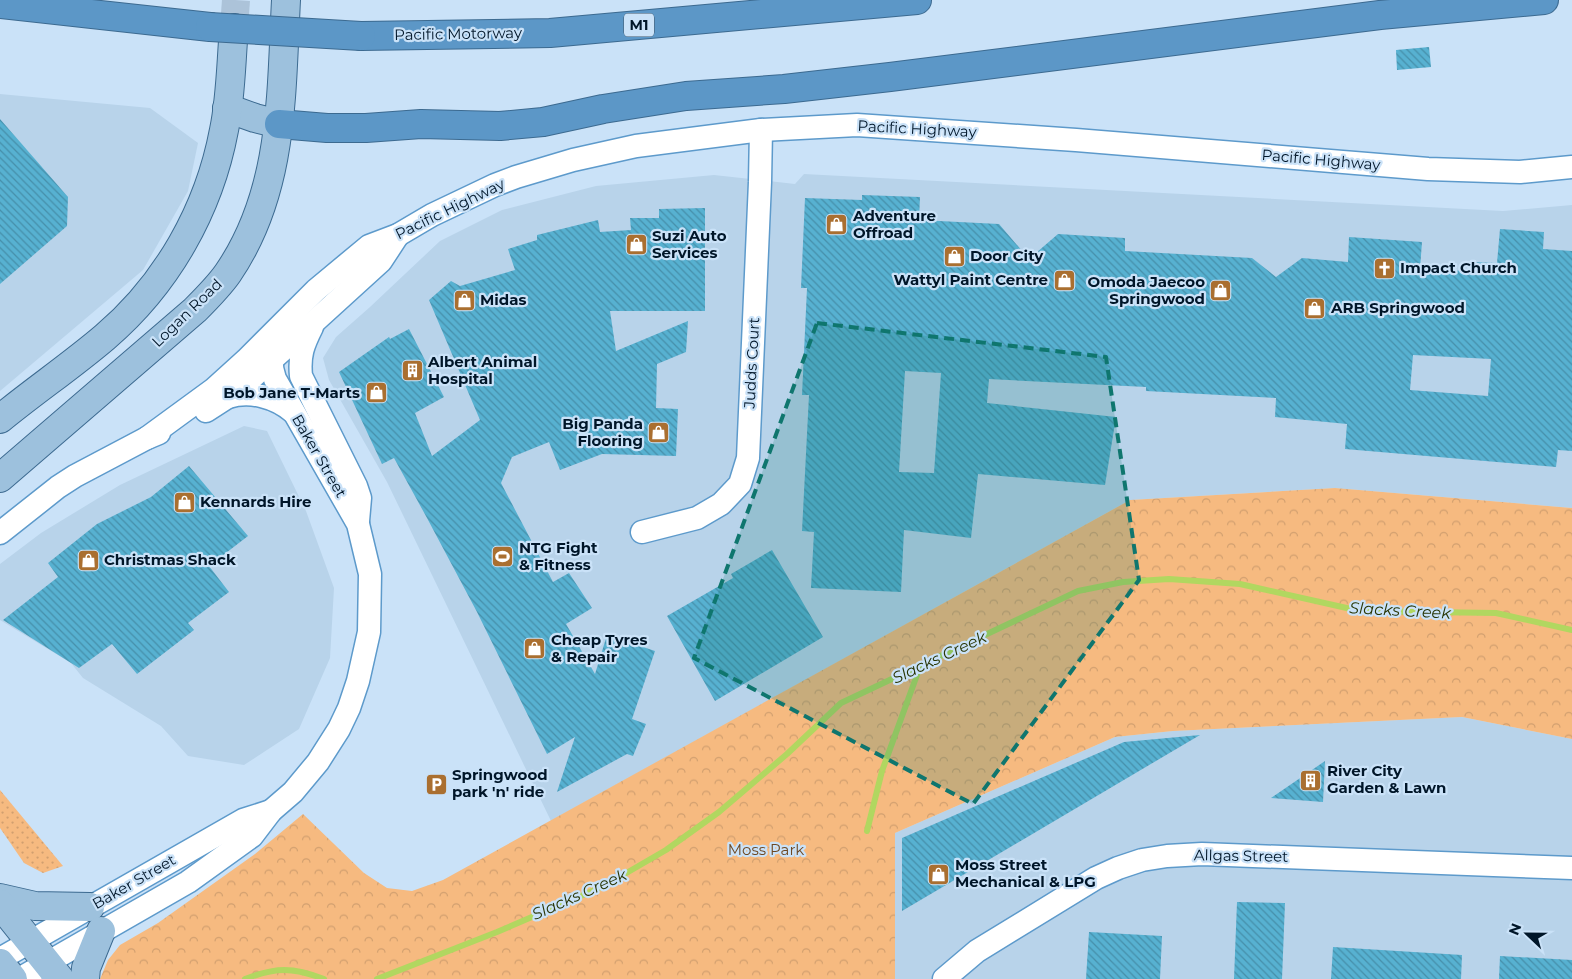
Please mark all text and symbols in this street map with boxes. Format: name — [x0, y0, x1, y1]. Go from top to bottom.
road number: M1 — [624, 14, 654, 36]
street label: Pacific Motorway — [394, 23, 523, 44]
street label: Pacific Highway — [857, 116, 978, 141]
street label: Pacific Highway — [1261, 145, 1382, 174]
street label: Pacific Highway — [392, 174, 508, 243]
place label: Adventure Offroad — [852, 206, 936, 242]
shop icon: Adventure Offroad — [825, 213, 849, 237]
place label: Suzi Auto Services — [652, 226, 727, 262]
shop icon: Suzi Auto Services — [624, 233, 648, 257]
shop icon: Door City — [942, 244, 966, 268]
place label: Door City — [970, 246, 1044, 265]
church icon: Impact Church — [1372, 256, 1396, 280]
place label: Impact Church — [1400, 258, 1517, 277]
shop icon: Wattyl Paint Centre — [1052, 268, 1076, 292]
place label: Wattyl Paint Centre — [893, 270, 1048, 289]
place label: Omoda Jaecoo Springwood — [1088, 272, 1205, 308]
street label: Logan Road — [147, 274, 226, 351]
shop icon: Omoda Jaecoo Springwood — [1209, 279, 1233, 303]
shop icon: Midas — [452, 288, 476, 312]
place label: Midas — [480, 290, 526, 309]
shop icon: ARB Springwood — [1303, 296, 1327, 320]
place label: ARB Springwood — [1330, 298, 1465, 317]
street label: Judds Court — [740, 317, 763, 410]
place label: Albert Animal Hospital — [427, 352, 537, 388]
building icon: Albert Animal Hospital — [400, 359, 424, 383]
shop icon: Bob Jane T-Marts — [364, 381, 388, 405]
place label: Bob Jane T-Marts — [223, 383, 360, 402]
street label: Baker Street — [288, 411, 351, 501]
place label: Big Panda Flooring — [562, 414, 643, 450]
shop icon: Big Panda Flooring — [647, 421, 671, 445]
shop icon: Kennards Hire — [172, 490, 196, 514]
place label: Kennards Hire — [200, 492, 312, 511]
place label: NTG Fight & Fitness — [519, 538, 598, 574]
sports icon: NTG Fight & Fitness — [491, 545, 515, 569]
shop icon: Christmas Shack — [76, 548, 100, 572]
place label: Christmas Shack — [104, 550, 236, 569]
water label: Slacks Creek — [1349, 598, 1453, 623]
water label: Slacks Creek — [889, 627, 991, 688]
place label: Cheap Tyres & Repair — [551, 630, 647, 666]
shop icon: Cheap Tyres & Repair — [523, 637, 547, 661]
place label: River City Garden & Lawn — [1327, 761, 1446, 797]
place label: Springwood park 'n' ride — [452, 765, 548, 801]
building icon: River City Garden & Lawn — [1299, 768, 1323, 792]
parking icon: Springwood park 'n' ride — [424, 772, 448, 796]
park label: Moss Park — [728, 840, 804, 859]
street label: Allgas Street — [1194, 845, 1288, 866]
street label: Baker Street — [89, 850, 179, 913]
place label: Moss Street Mechanical & LPG — [955, 855, 1096, 891]
shop icon: Moss Street Mechanical & LPG — [927, 862, 951, 886]
water label: Slacks Creek — [529, 864, 631, 924]
north arrow — [1502, 909, 1552, 959]
text: N — [1504, 921, 1525, 938]

